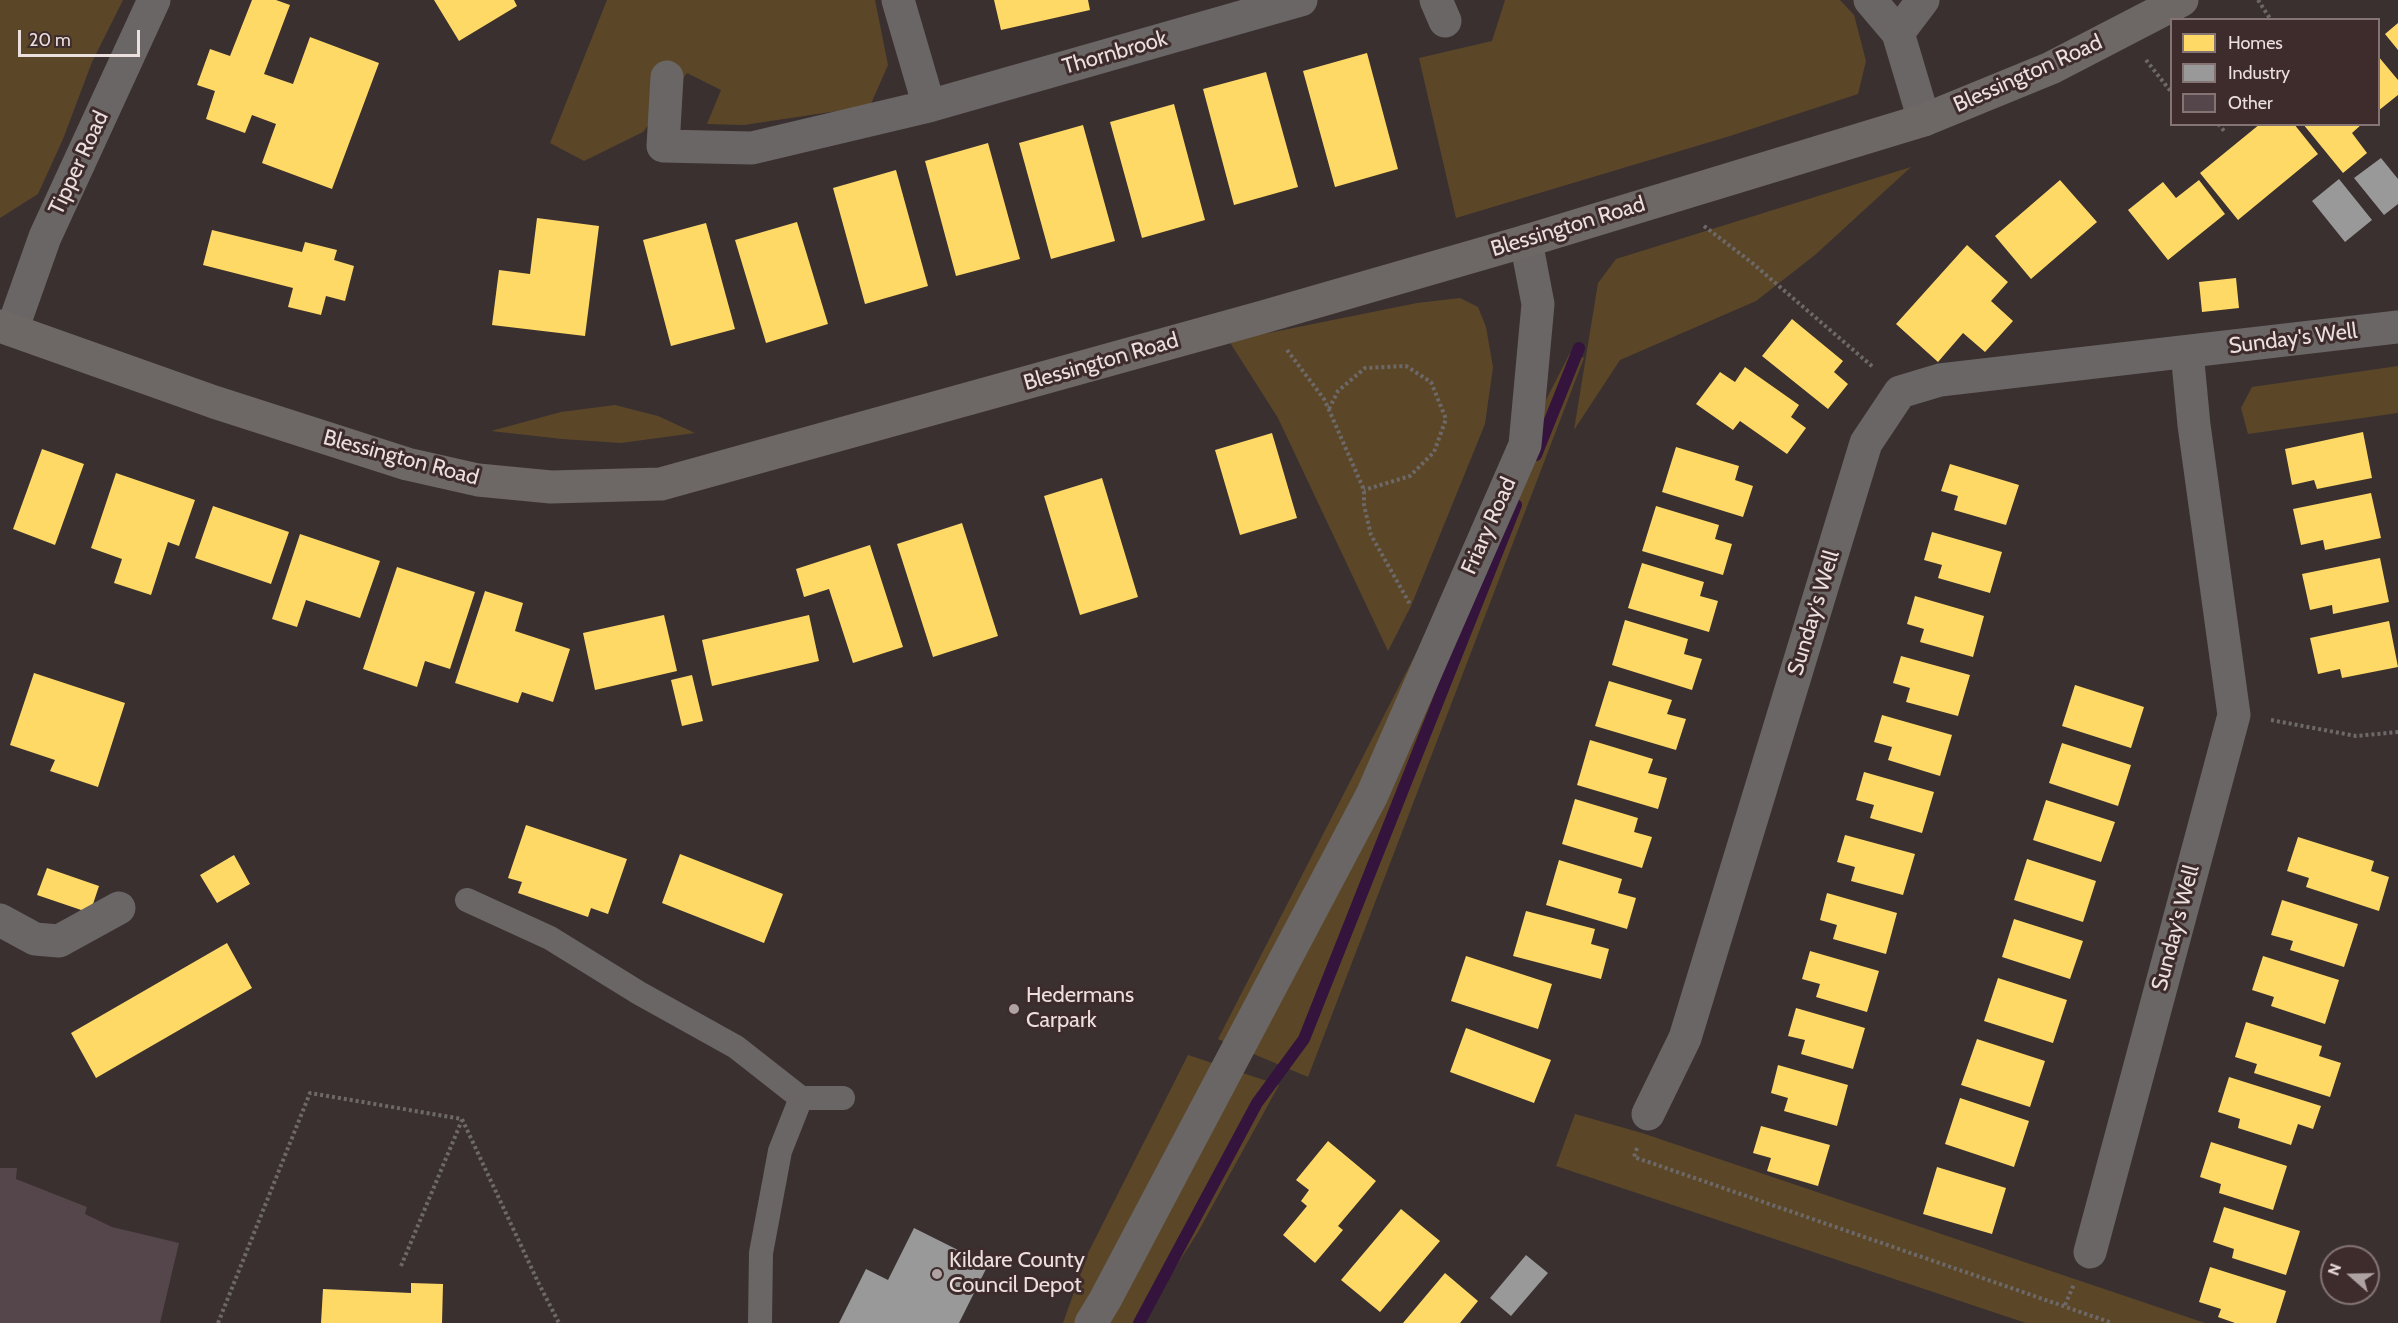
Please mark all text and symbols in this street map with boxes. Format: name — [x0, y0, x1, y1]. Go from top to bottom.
scale bar — [21, 18, 142, 56]
legend — [2170, 18, 2380, 126]
street label: Thornbrook — [1060, 25, 1170, 81]
text: 20 m — [29, 29, 71, 51]
street label: Blessington Road — [1950, 29, 2106, 119]
text: Homes — [2228, 32, 2283, 54]
text: Industry — [2228, 62, 2290, 84]
text: Other — [2228, 92, 2273, 114]
street label: Tipper Road — [43, 107, 115, 219]
street label: Blessington Road — [1488, 191, 1648, 263]
street label: Sunday's Well — [2227, 318, 2359, 360]
street label: Blessington Road — [1021, 327, 1181, 397]
street label: Blessington Road — [320, 425, 482, 491]
street label: Friary Road — [1456, 473, 1522, 579]
street label: Sunday's Well — [1782, 547, 1846, 679]
street label: Sunday's Well — [2147, 862, 2205, 994]
place label: Hedermans Carpark — [1026, 983, 1134, 1034]
marker: Hedermans Carpark — [1007, 1002, 1021, 1016]
north arrow — [2320, 1245, 2380, 1305]
place label: Kildare County Council Depot — [949, 1248, 1085, 1300]
text: N — [2324, 1261, 2345, 1278]
marker: Kildare County Council Depot — [930, 1267, 944, 1281]

